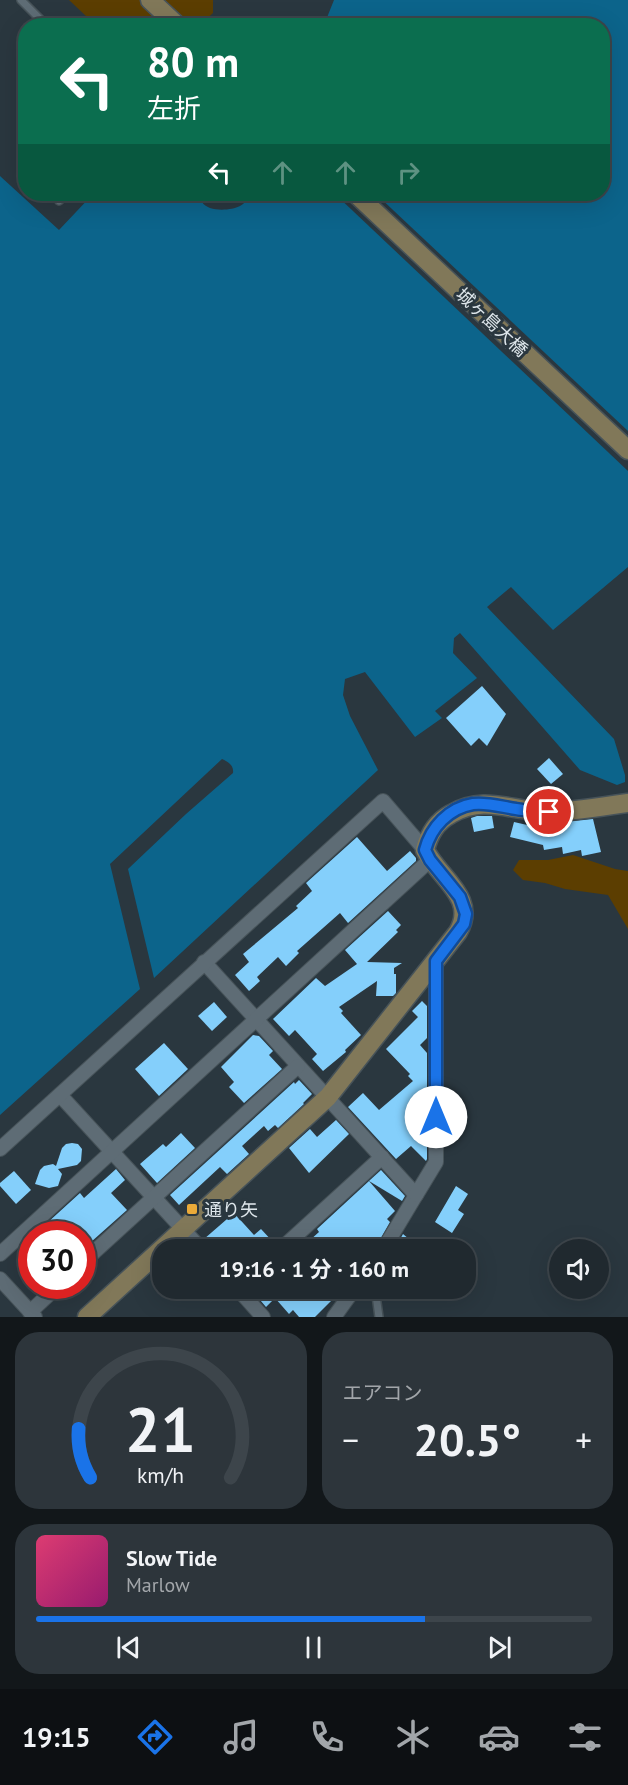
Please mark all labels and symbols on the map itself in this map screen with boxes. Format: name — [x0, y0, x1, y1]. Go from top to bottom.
street label: 城ヶ島大橋 — [451, 283, 533, 361]
pin — [523, 786, 574, 837]
position arrow — [404, 1085, 468, 1149]
place label: 通り矢 — [204, 1198, 258, 1221]
marker: 通り矢 — [185, 1202, 199, 1216]
speed limit sign: 30 — [18, 1221, 96, 1299]

